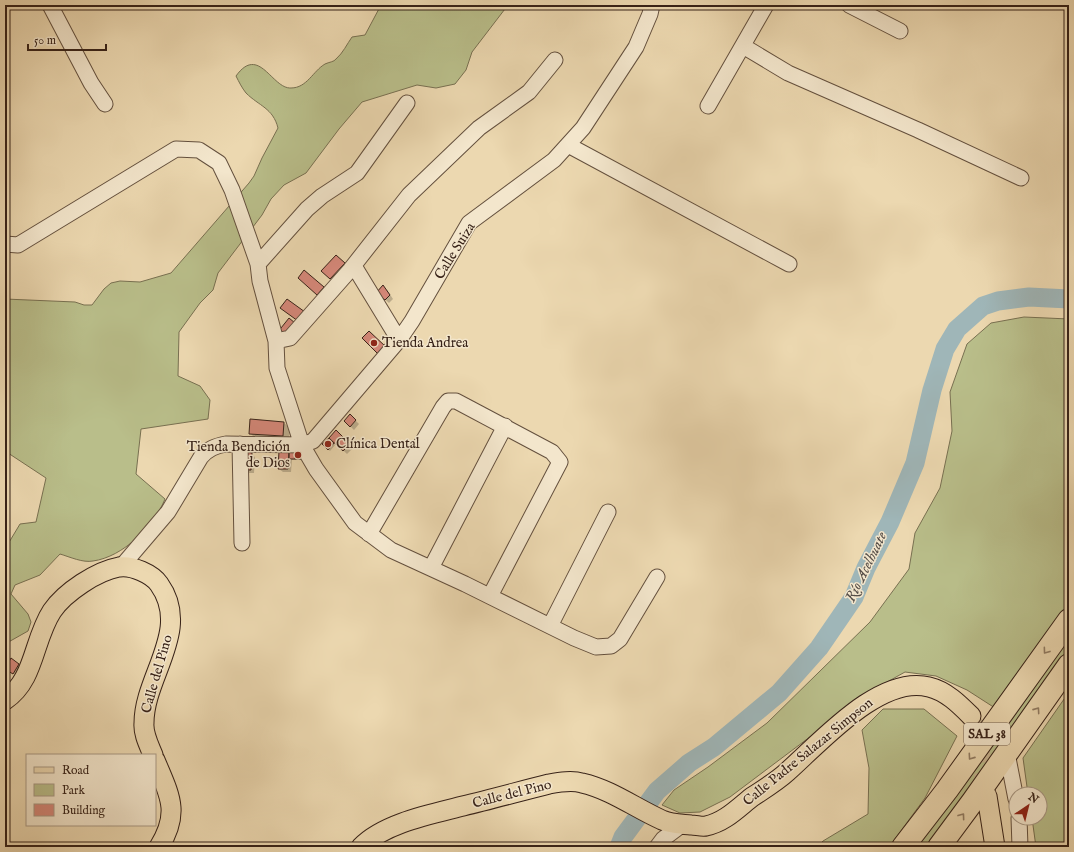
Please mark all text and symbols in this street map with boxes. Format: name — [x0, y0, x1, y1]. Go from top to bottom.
scale bar — [28, 26, 106, 52]
text: 50 m — [34, 33, 56, 48]
street label: Calle Suiza — [430, 218, 480, 283]
place label: Tienda Andrea — [382, 334, 469, 352]
marker: Tienda Andrea — [369, 338, 379, 348]
place label: Clínica Dental — [336, 435, 420, 453]
place label: Tienda Bendición de Dios — [187, 438, 291, 472]
marker: Clínica Dental — [323, 439, 333, 449]
marker: Tienda Bendición de Dios — [293, 450, 303, 460]
water label: Río Acelhuate — [841, 529, 891, 605]
street label: Calle del Pino — [137, 632, 177, 715]
one-way arrow — [1044, 647, 1051, 654]
street label: Calle Padre Salazar Simpson — [739, 694, 877, 810]
one-way arrow — [1032, 707, 1040, 714]
road number: SAL 38 — [964, 723, 1010, 745]
one-way arrow — [968, 753, 976, 760]
legend — [26, 754, 156, 826]
text: Road — [62, 763, 90, 778]
street label: Calle del Pino — [471, 775, 554, 813]
text: Park — [62, 783, 85, 798]
north arrow — [1008, 786, 1048, 826]
text: N — [1024, 790, 1041, 807]
text: Building — [62, 803, 106, 818]
one-way arrow — [958, 813, 965, 820]

